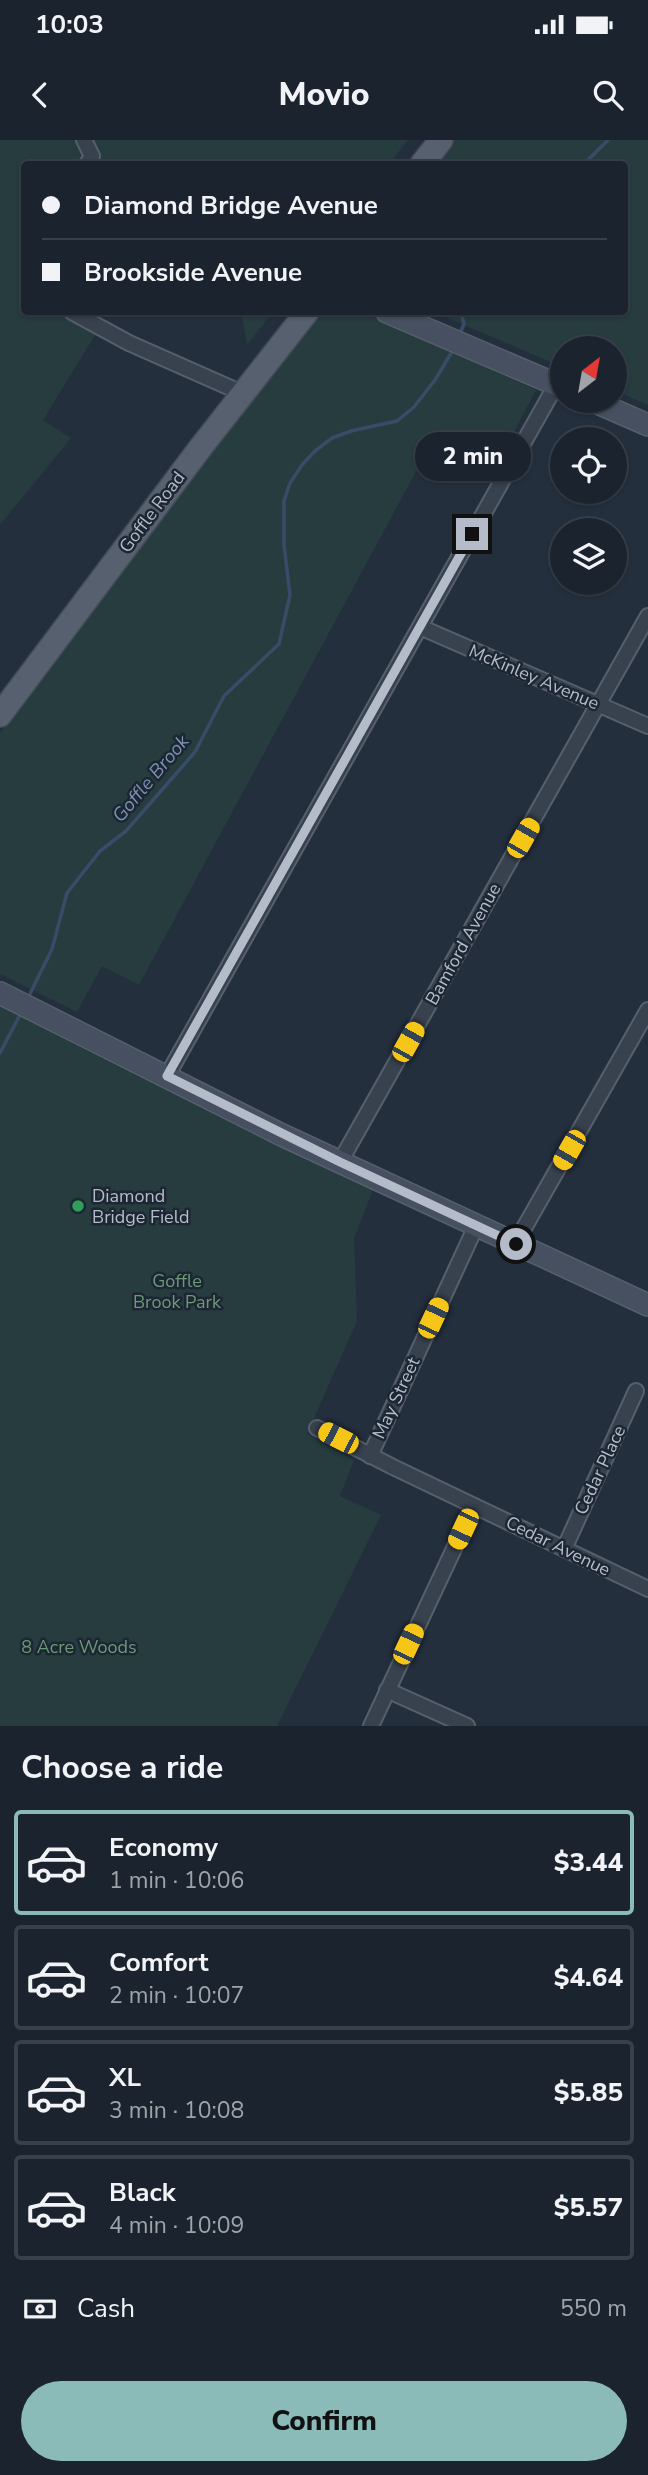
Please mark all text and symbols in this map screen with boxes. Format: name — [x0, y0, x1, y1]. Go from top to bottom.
text: 10:03 — [35, 7, 104, 42]
text: Movio — [278, 73, 370, 116]
icon: back — [21, 76, 59, 114]
icon: search — [589, 76, 627, 114]
text: Diamond Bridge Avenue — [84, 188, 378, 223]
text: Brookside Avenue — [84, 255, 302, 290]
north arrow — [550, 336, 626, 413]
map controls — [550, 336, 627, 595]
button: locate — [550, 427, 627, 504]
callout: 2 min — [414, 432, 530, 482]
text: 2 min — [443, 441, 503, 472]
street label: Goffle Road — [114, 466, 190, 558]
route end — [456, 518, 488, 550]
button: layers — [550, 518, 627, 595]
street label: McKinley Avenue — [465, 639, 603, 715]
water label: Goffle Brook — [106, 729, 196, 828]
car — [504, 815, 543, 861]
street label: Bamford Avenue — [420, 879, 506, 1009]
car — [389, 1019, 428, 1065]
car — [550, 1127, 589, 1173]
place label: Diamond Bridge Field — [92, 1184, 189, 1229]
marker: Diamond Bridge Field — [70, 1198, 86, 1214]
route start — [500, 1228, 532, 1260]
park label: Goffle Brook Park — [133, 1269, 222, 1314]
car — [415, 1295, 452, 1341]
street label: May Street — [367, 1352, 426, 1443]
car — [315, 1419, 362, 1457]
street label: Cedar Place — [569, 1421, 631, 1519]
car — [445, 1506, 482, 1552]
street label: Cedar Avenue — [502, 1510, 614, 1582]
car — [390, 1621, 427, 1667]
park label: 8 Acre Woods — [21, 1635, 137, 1659]
text: Choose a ride — [21, 1746, 223, 1789]
text: Economy — [109, 1830, 218, 1865]
icon: car — [25, 1831, 88, 1894]
text: $3.44 — [554, 1845, 623, 1880]
text: 1 min · 10:06 — [109, 1865, 244, 1896]
text: Comfort — [109, 1945, 209, 1980]
icon: car — [25, 1946, 88, 2009]
text: $4.64 — [554, 1960, 623, 1995]
text: 2 min · 10:07 — [109, 1980, 244, 2011]
text: XL — [109, 2060, 141, 2095]
icon: car — [25, 2061, 88, 2124]
text: $5.85 — [554, 2075, 623, 2110]
text: 3 min · 10:08 — [109, 2095, 244, 2126]
text: Black — [109, 2175, 176, 2210]
icon: car — [25, 2176, 88, 2239]
text: $5.57 — [554, 2190, 623, 2225]
text: 4 min · 10:09 — [109, 2210, 244, 2241]
icon: cash — [21, 2290, 59, 2328]
text: Cash — [77, 2291, 135, 2326]
text: 550 m — [560, 2293, 627, 2324]
button: Confirm — [21, 2381, 627, 2461]

